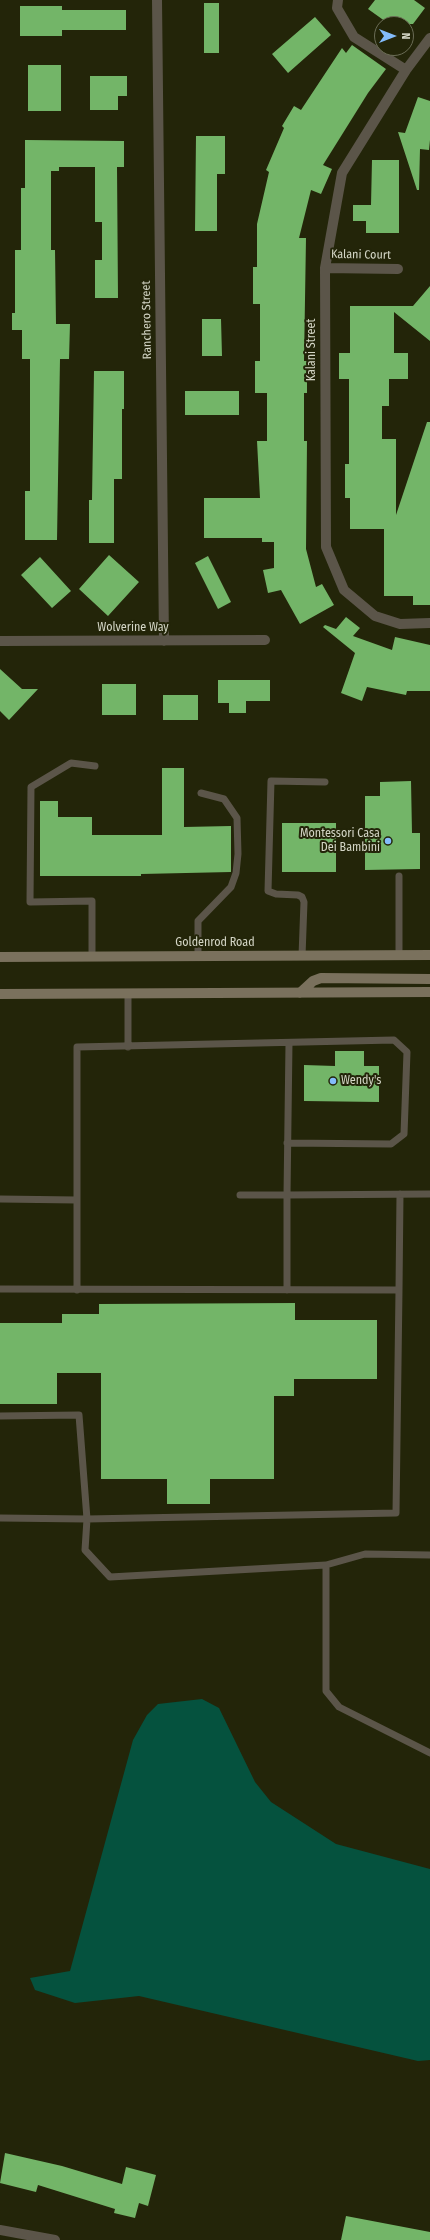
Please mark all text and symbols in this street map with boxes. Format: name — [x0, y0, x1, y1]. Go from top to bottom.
north arrow — [374, 16, 414, 56]
text: N — [399, 33, 412, 39]
street label: Kalani Court — [331, 247, 391, 263]
street label: Ranchero Street — [139, 281, 155, 359]
street label: Kalani Street — [305, 319, 319, 381]
street label: Wolverine Way — [97, 621, 169, 635]
place label: Montessori Casa Dei Bambini — [300, 827, 380, 855]
marker: Montessori Casa Dei Bambini — [383, 836, 393, 846]
street label: Goldenrod Road — [175, 936, 255, 950]
place label: Wendy's — [341, 1074, 381, 1088]
marker: Wendy's — [328, 1076, 338, 1086]

